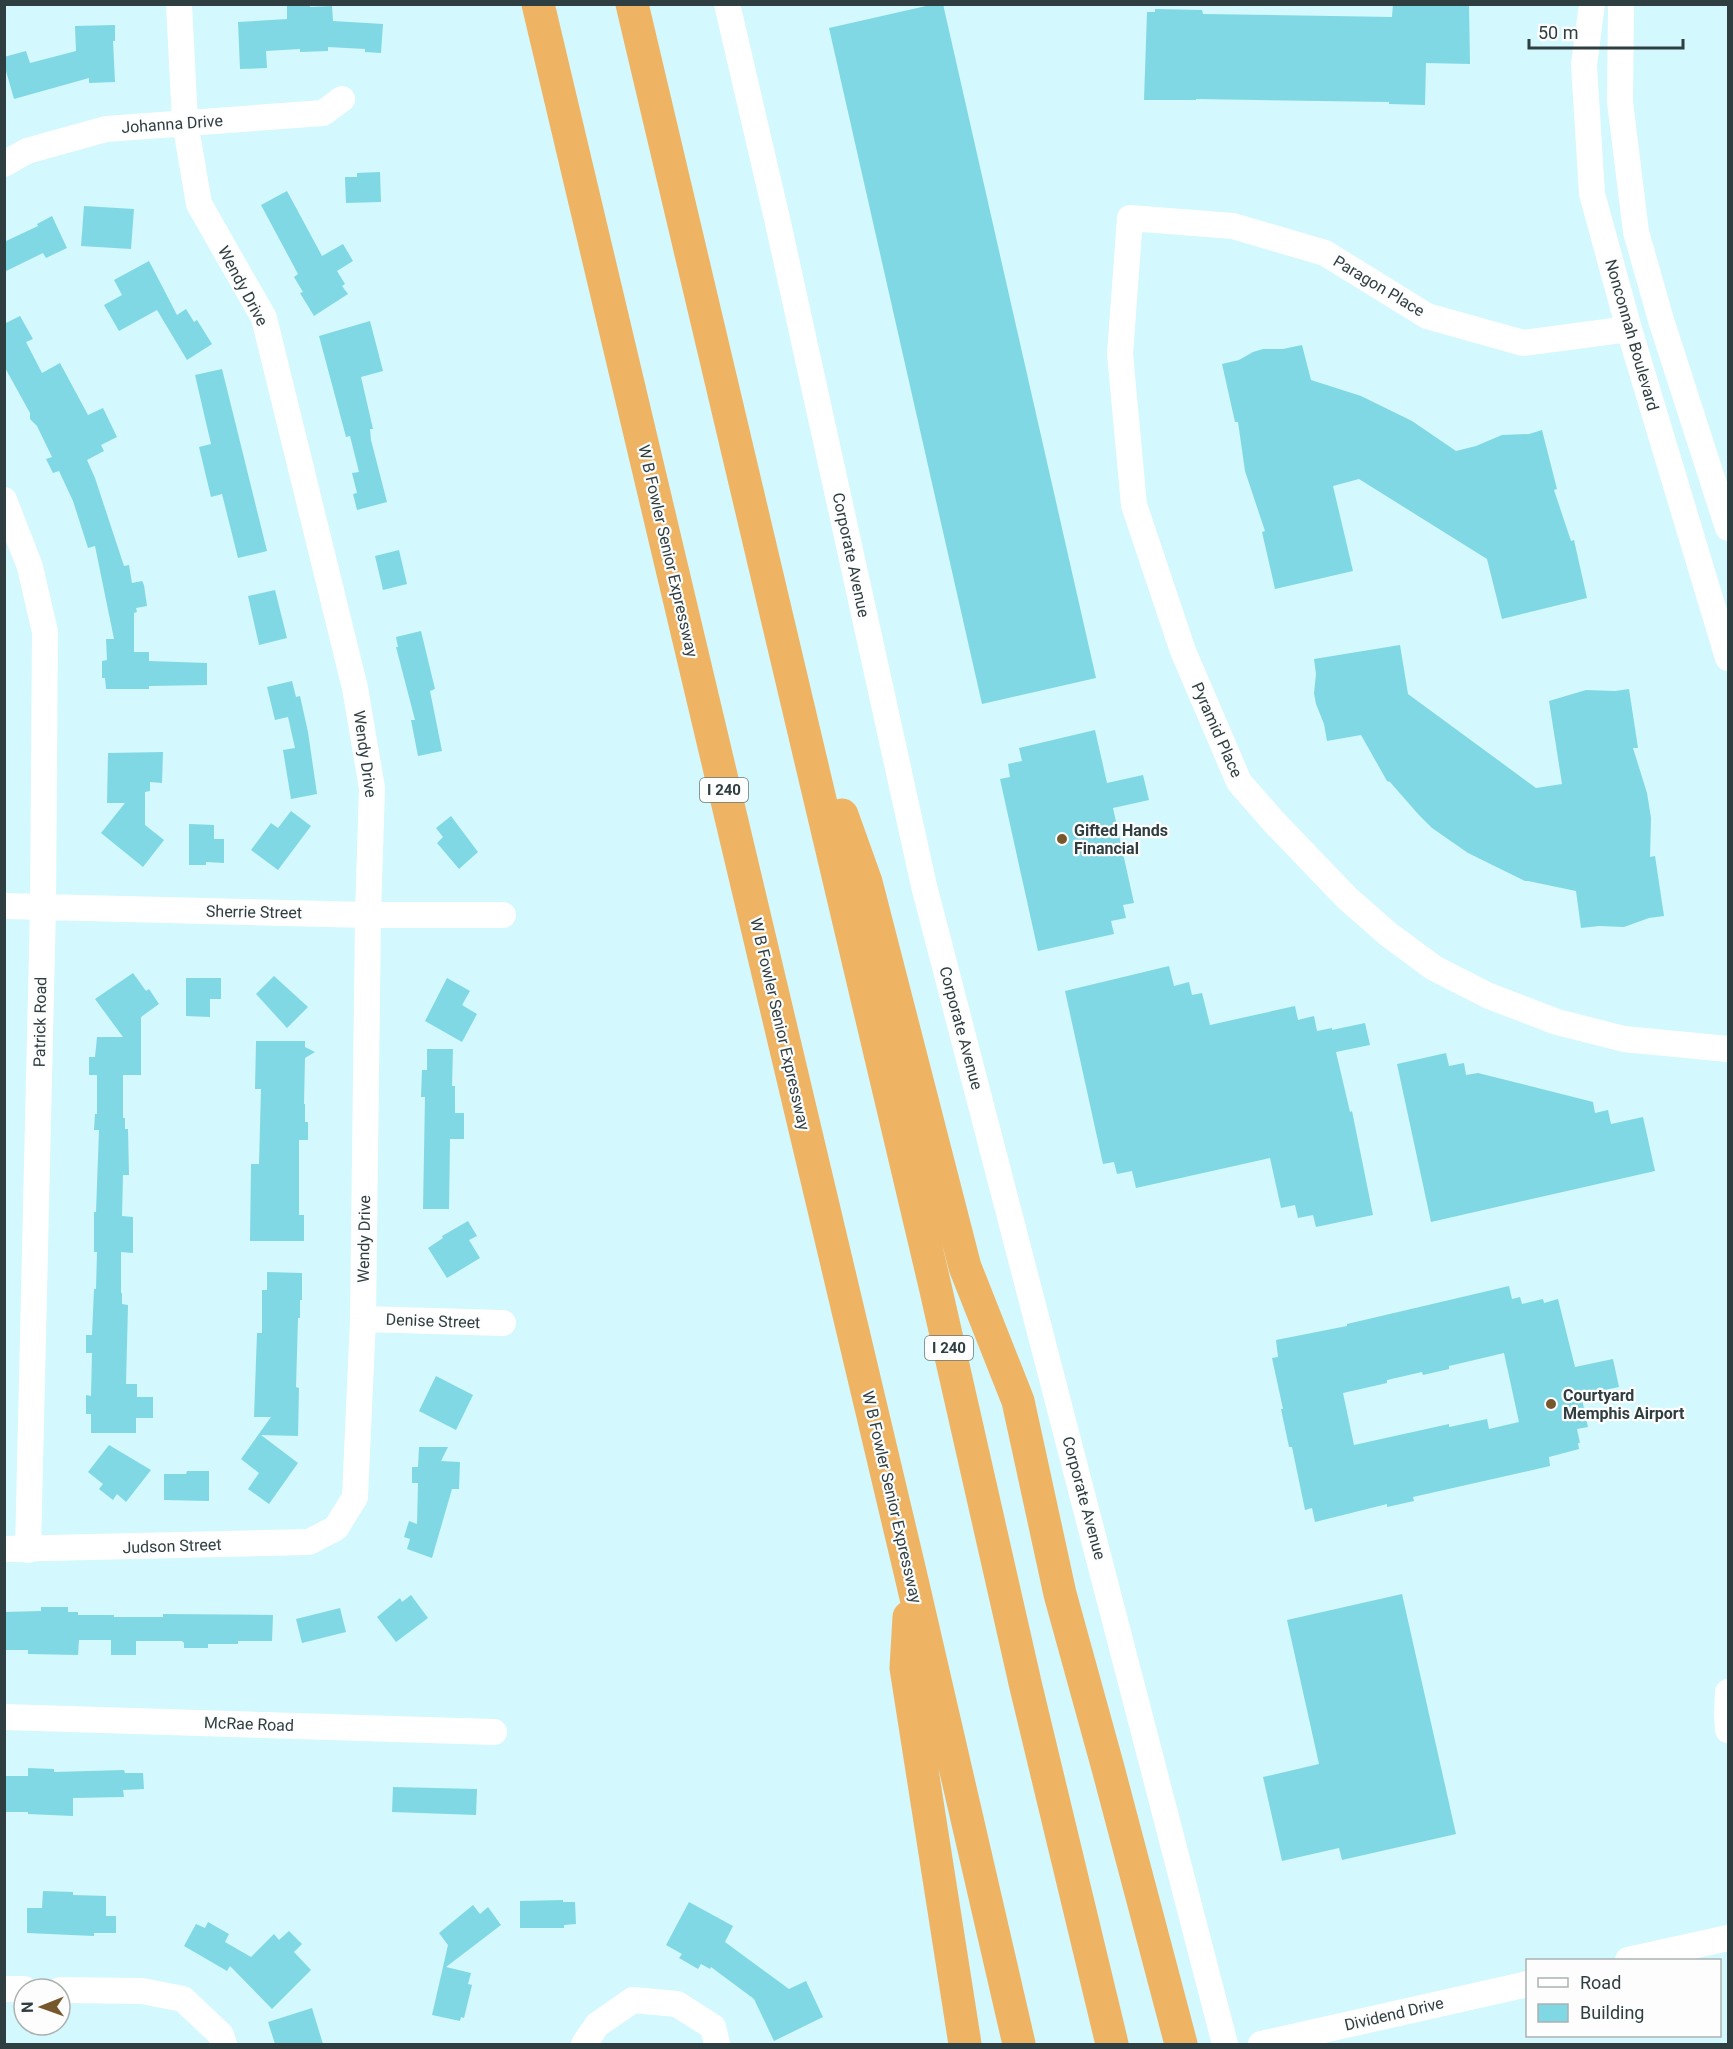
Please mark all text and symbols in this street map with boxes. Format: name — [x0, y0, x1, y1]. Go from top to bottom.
scale bar — [1529, 12, 1684, 50]
text: 50 m — [1538, 22, 1578, 43]
street label: Johanna Drive — [121, 111, 223, 137]
street label: Wendy Drive — [214, 243, 272, 329]
street label: Paragon Place — [1330, 251, 1428, 321]
street label: Nonconnah Boulevard — [1601, 257, 1663, 413]
street label: W B Fowler Senior Expressway — [634, 443, 702, 659]
street label: Corporate Avenue — [829, 491, 873, 619]
street label: Pyramid Place — [1188, 680, 1246, 780]
street label: Wendy Drive — [349, 709, 381, 799]
road number: I 240 — [700, 778, 748, 802]
place label: Gifted Hands Financial — [1074, 821, 1168, 858]
marker: Gifted Hands Financial — [1055, 832, 1069, 846]
street label: Sherrie Street — [206, 902, 302, 922]
street label: W B Fowler Senior Expressway — [746, 916, 814, 1132]
street label: Corporate Avenue — [935, 964, 987, 1092]
street label: Patrick Road — [30, 977, 50, 1067]
street label: Wendy Drive — [354, 1195, 374, 1283]
street label: Denise Street — [385, 1310, 481, 1332]
road number: I 240 — [925, 1336, 973, 1360]
place label: Courtyard Memphis Airport — [1563, 1386, 1685, 1423]
street label: W B Fowler Senior Expressway — [858, 1389, 926, 1605]
marker: Courtyard Memphis Airport — [1544, 1397, 1558, 1411]
street label: Corporate Avenue — [1058, 1434, 1110, 1562]
street label: Judson Street — [122, 1535, 222, 1557]
street label: McRae Road — [204, 1713, 294, 1735]
legend — [1526, 1959, 1721, 2037]
text: Road — [1580, 1972, 1621, 1993]
north arrow — [12, 1977, 72, 2037]
street label: Dividend Drive — [1343, 1993, 1445, 2035]
text: N — [18, 2001, 37, 2013]
text: Building — [1580, 2002, 1644, 2023]

